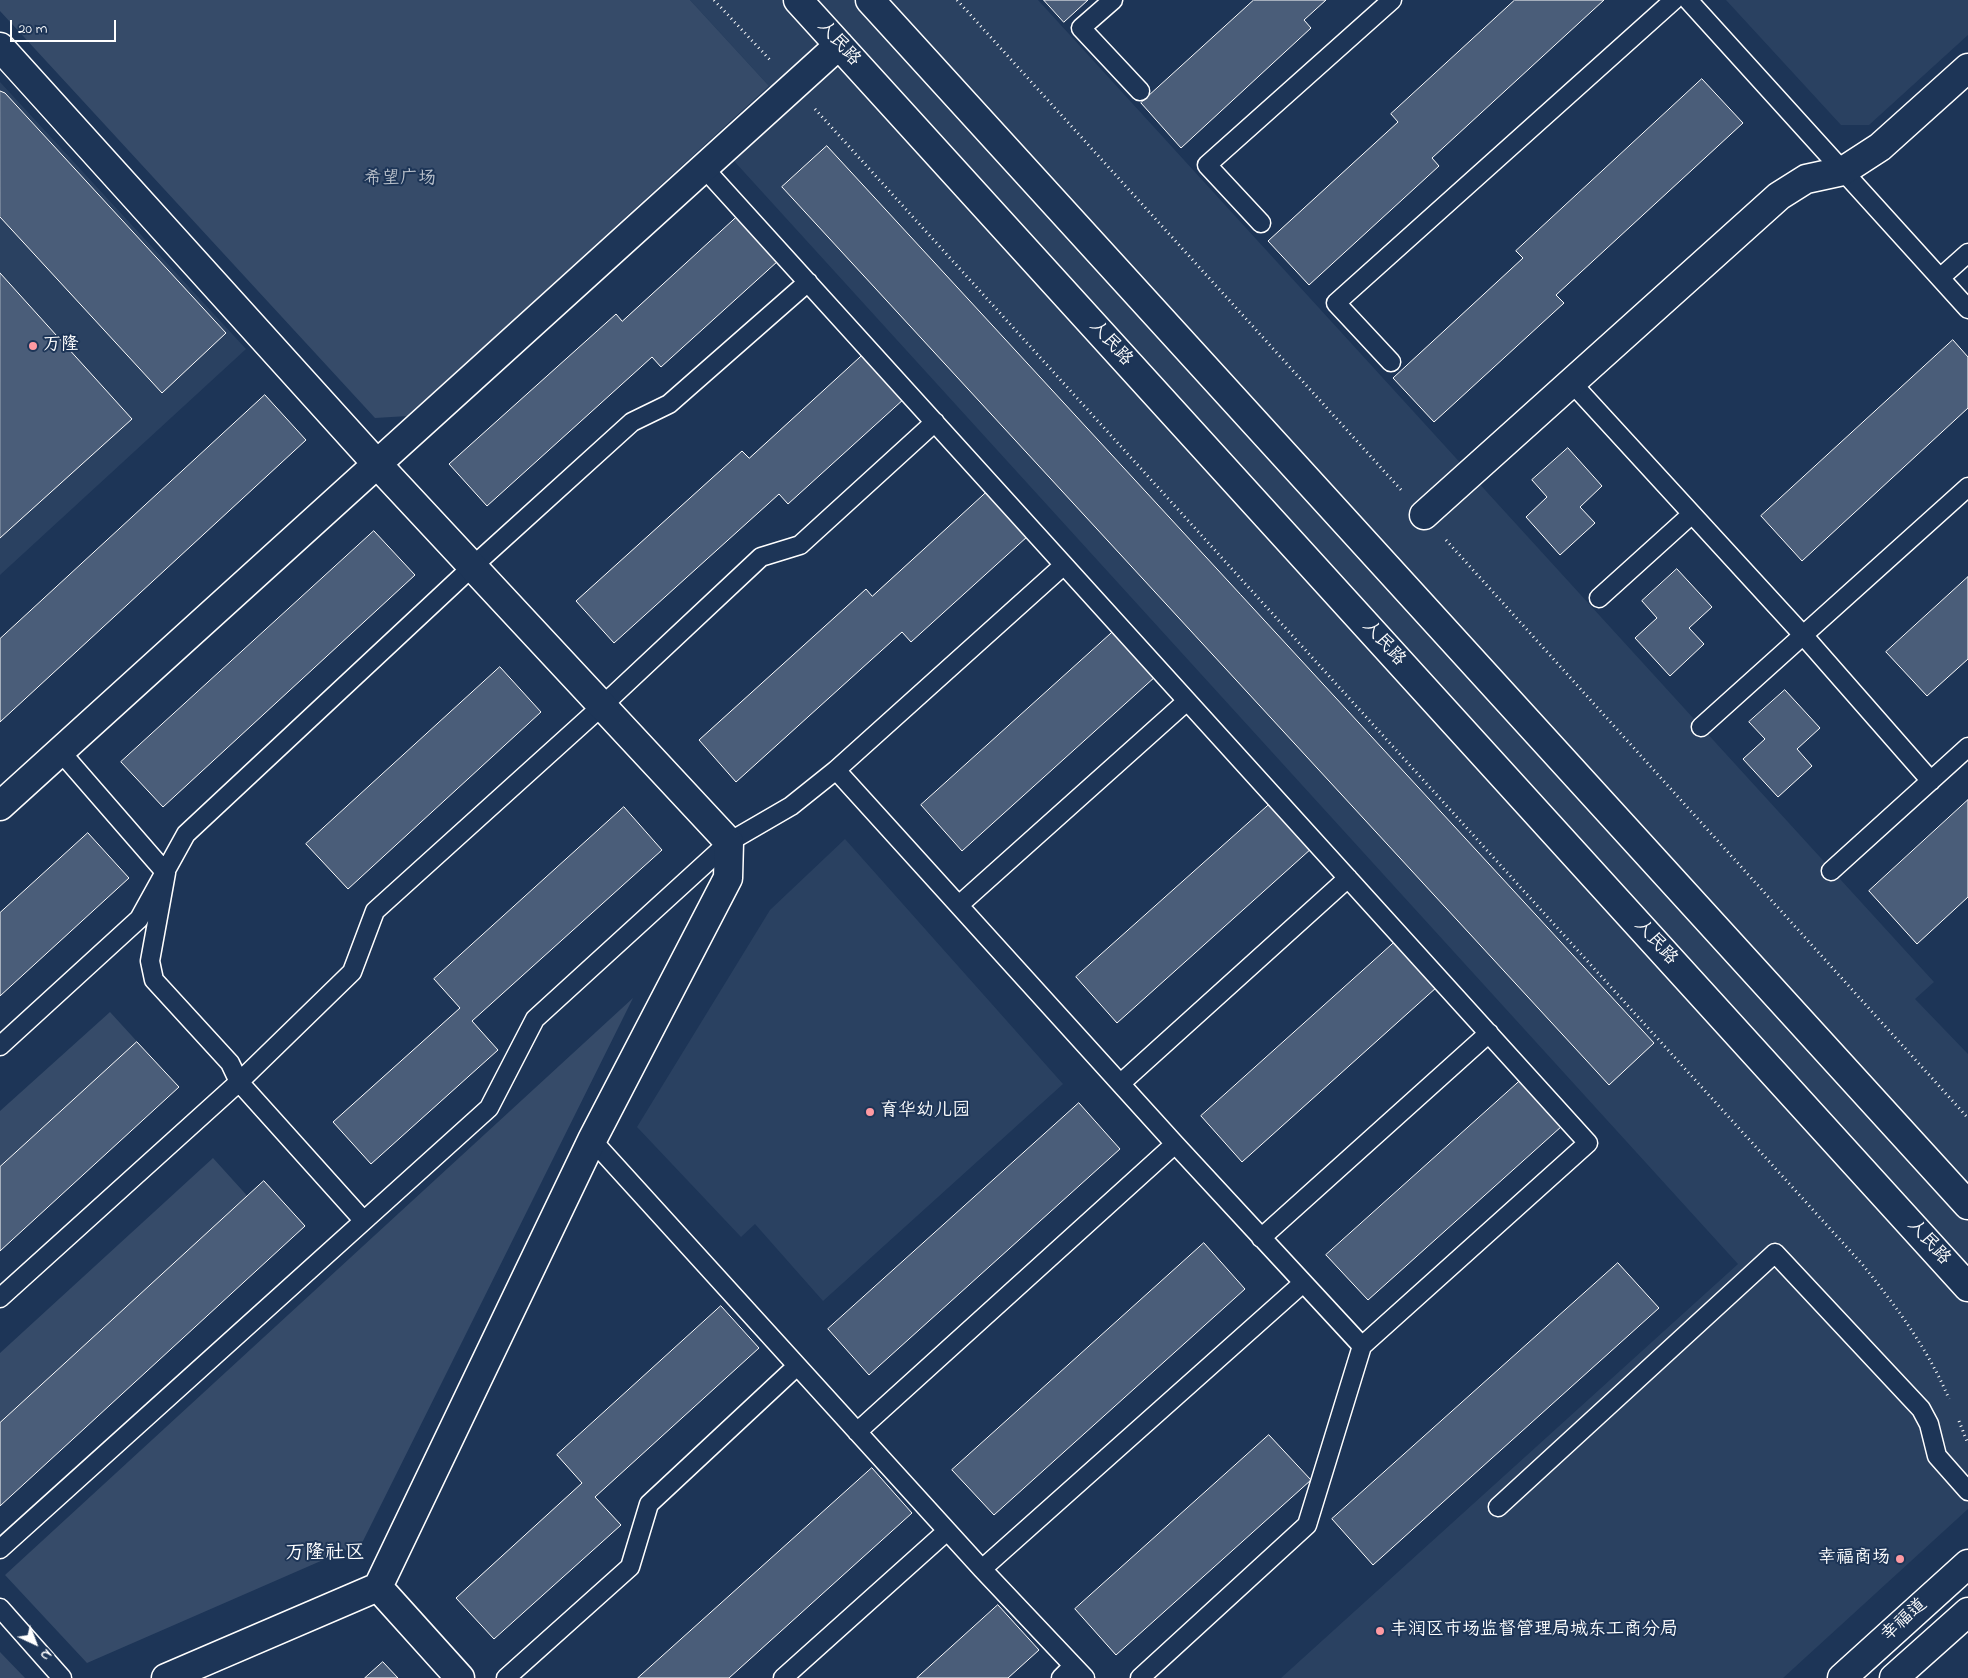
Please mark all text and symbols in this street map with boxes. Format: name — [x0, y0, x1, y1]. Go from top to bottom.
scale bar — [12, 10, 119, 42]
street label: 人民路 — [812, 17, 864, 71]
text: 20 m — [18, 18, 47, 40]
park label: 希望广场 — [364, 169, 436, 191]
street label: 人民路 — [1084, 317, 1136, 371]
place label: 万隆 — [43, 335, 79, 357]
marker: 万隆 — [27, 340, 39, 352]
street label: 人民路 — [1357, 617, 1409, 671]
street label: 人民路 — [1629, 916, 1681, 970]
place label: 育华幼儿园 — [880, 1101, 970, 1123]
marker: 育华幼儿园 — [864, 1106, 876, 1118]
street label: 人民路 — [1902, 1216, 1954, 1270]
district label: 万隆社区 — [285, 1543, 365, 1567]
place label: 幸福商场 — [1818, 1548, 1890, 1570]
marker: 幸福商场 — [1894, 1553, 1906, 1565]
street label: 幸福道 — [1878, 1595, 1932, 1647]
north arrow — [10, 1618, 60, 1668]
place label: 丰润区市场监督管理局城东工商分局 — [1390, 1620, 1678, 1642]
marker: 丰润区市场监督管理局城东工商分局 — [1374, 1625, 1386, 1637]
text: N — [35, 1643, 56, 1665]

